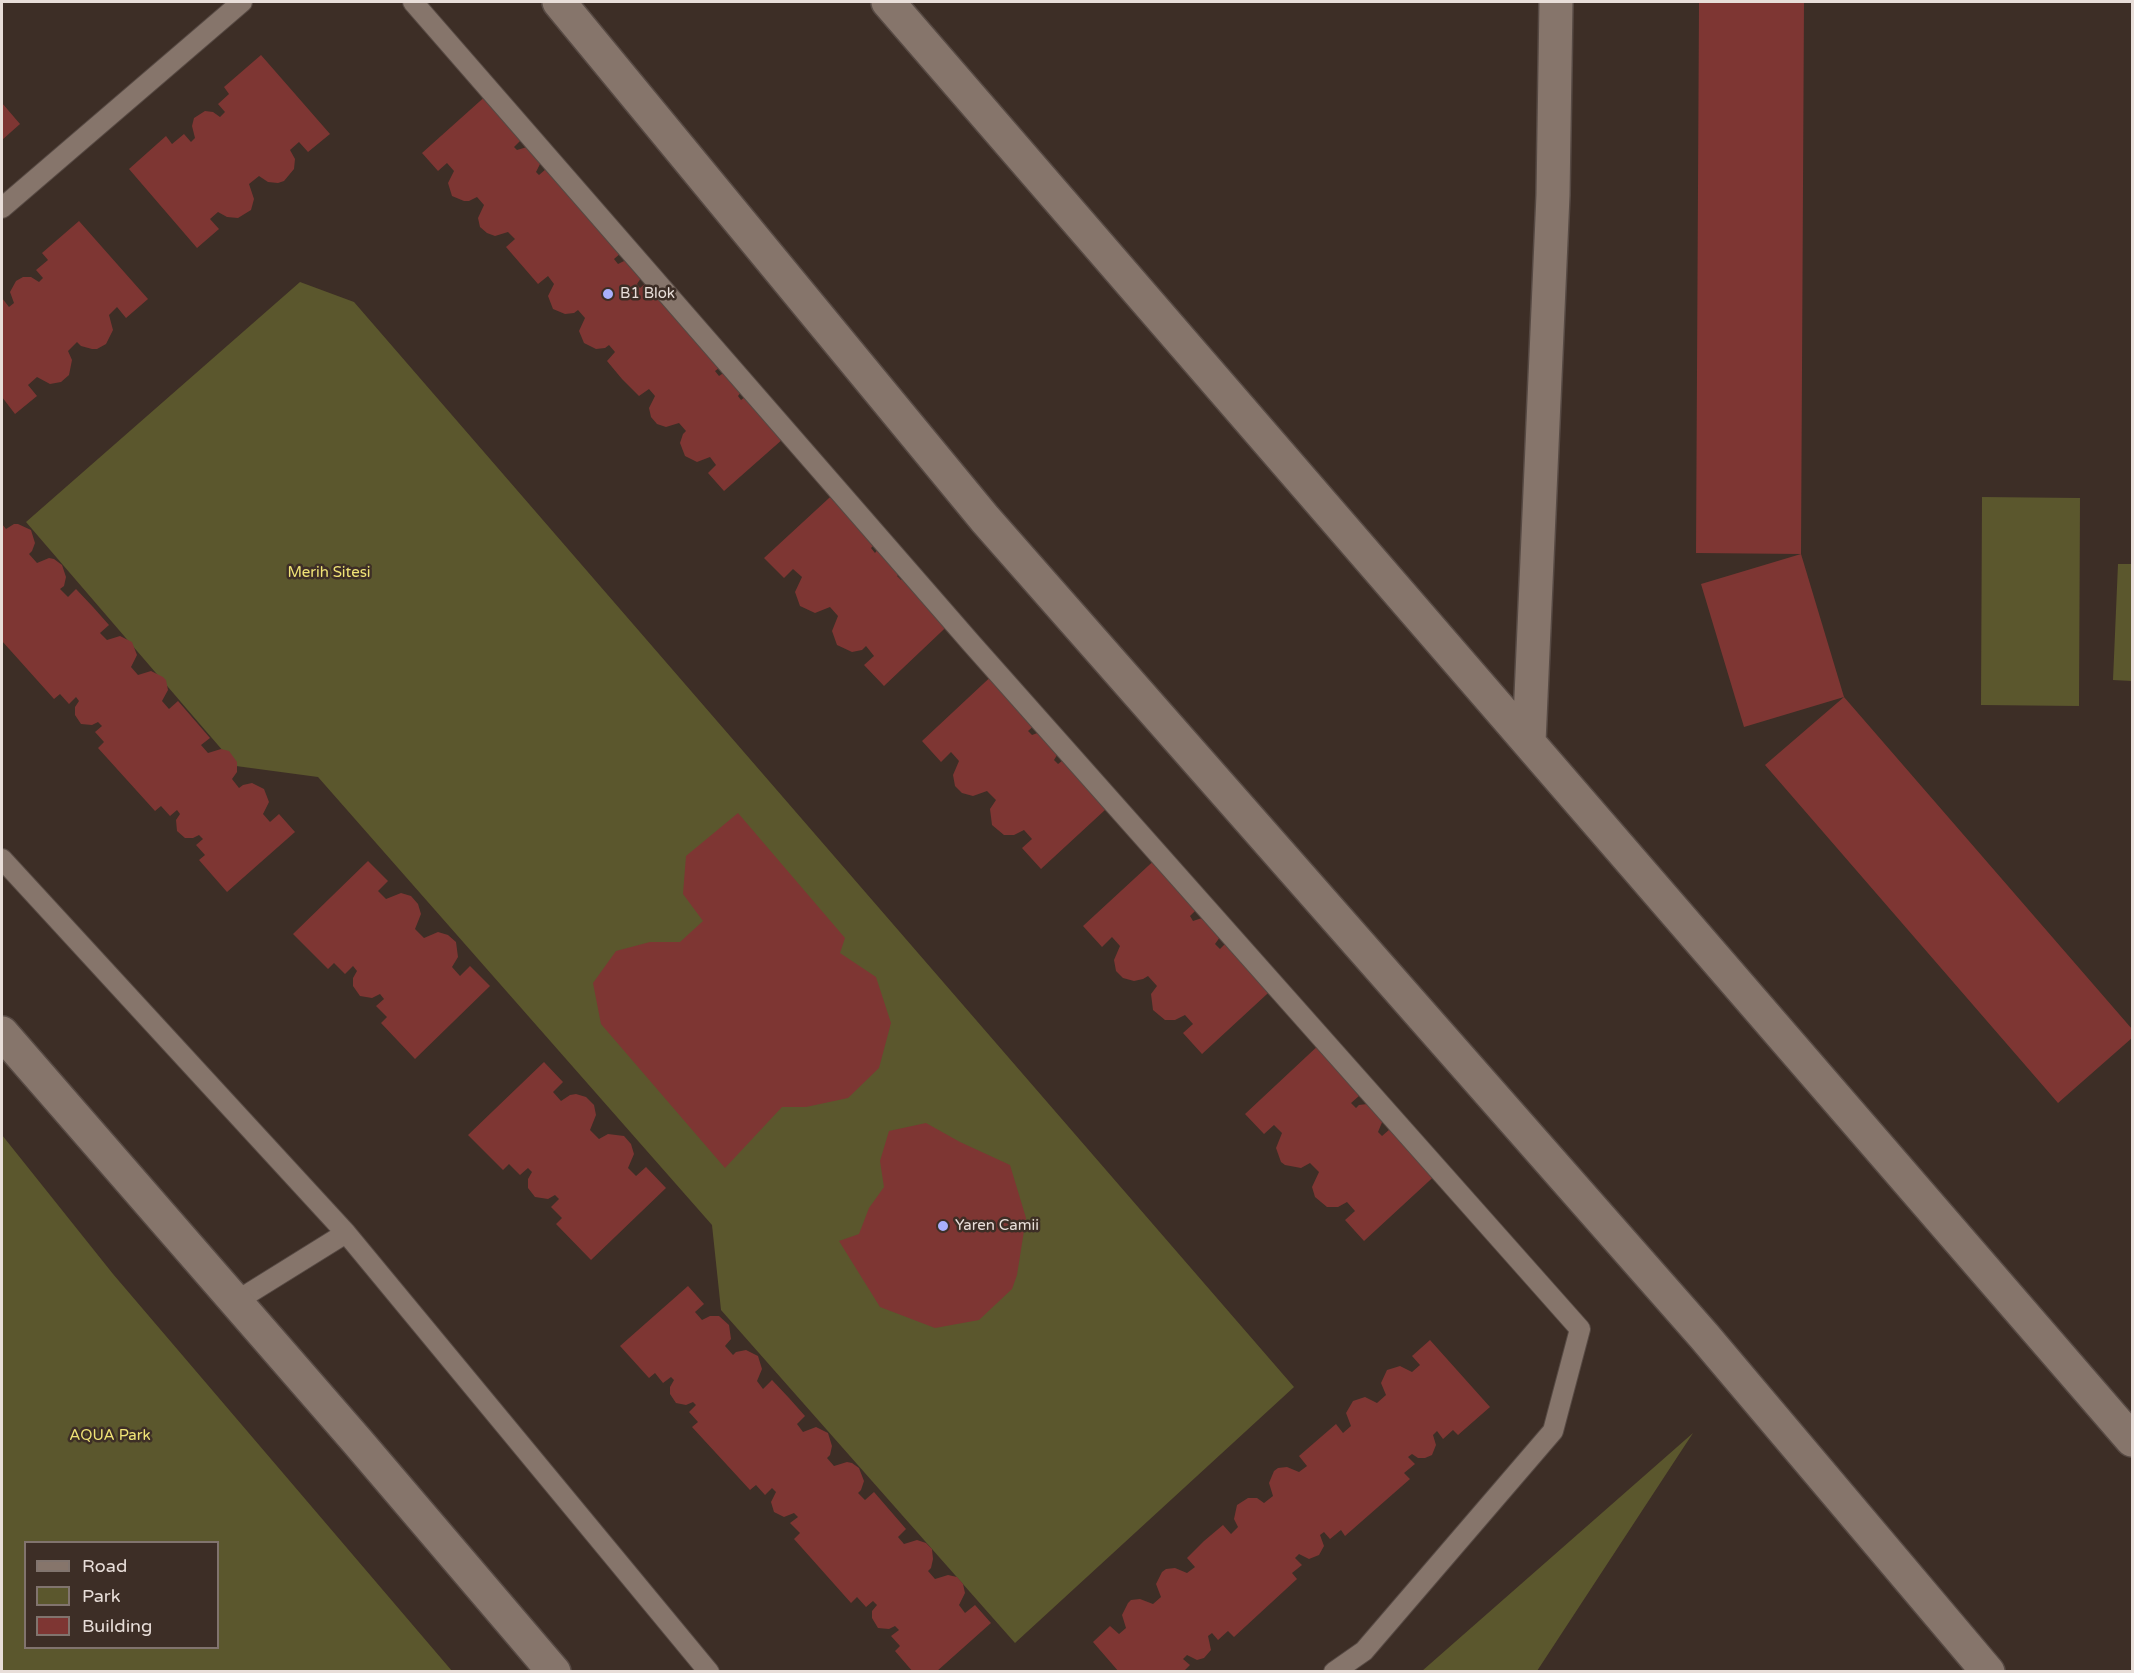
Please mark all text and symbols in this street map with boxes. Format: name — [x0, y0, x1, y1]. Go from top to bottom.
place label: B1 Blok — [620, 285, 675, 303]
marker: B1 Blok — [601, 287, 615, 301]
park label: Merih Sitesi — [287, 564, 371, 582]
place label: Yaren Camii — [955, 1217, 1039, 1235]
marker: Yaren Camii — [936, 1219, 950, 1233]
park label: AQUA Park — [69, 1427, 151, 1445]
legend — [24, 1541, 219, 1649]
text: Road — [82, 1555, 127, 1577]
text: Park — [82, 1585, 120, 1607]
text: Building — [82, 1615, 152, 1637]

